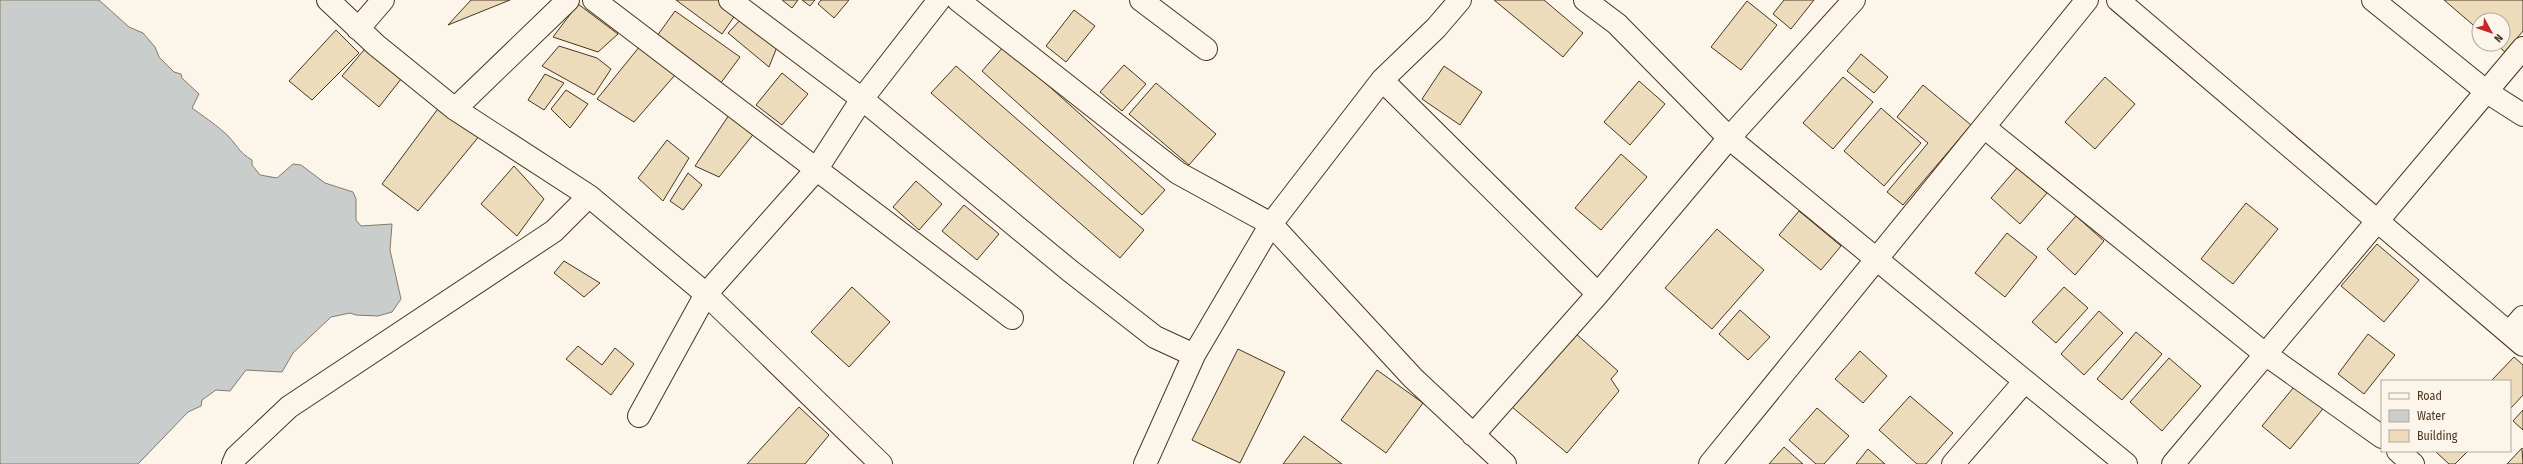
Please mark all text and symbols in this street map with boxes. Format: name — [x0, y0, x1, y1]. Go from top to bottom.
north arrow — [2471, 12, 2511, 52]
text: N — [2491, 31, 2505, 45]
legend — [2381, 380, 2511, 452]
text: Road — [2417, 389, 2442, 403]
text: Water — [2417, 409, 2446, 423]
text: Building — [2417, 429, 2458, 443]

